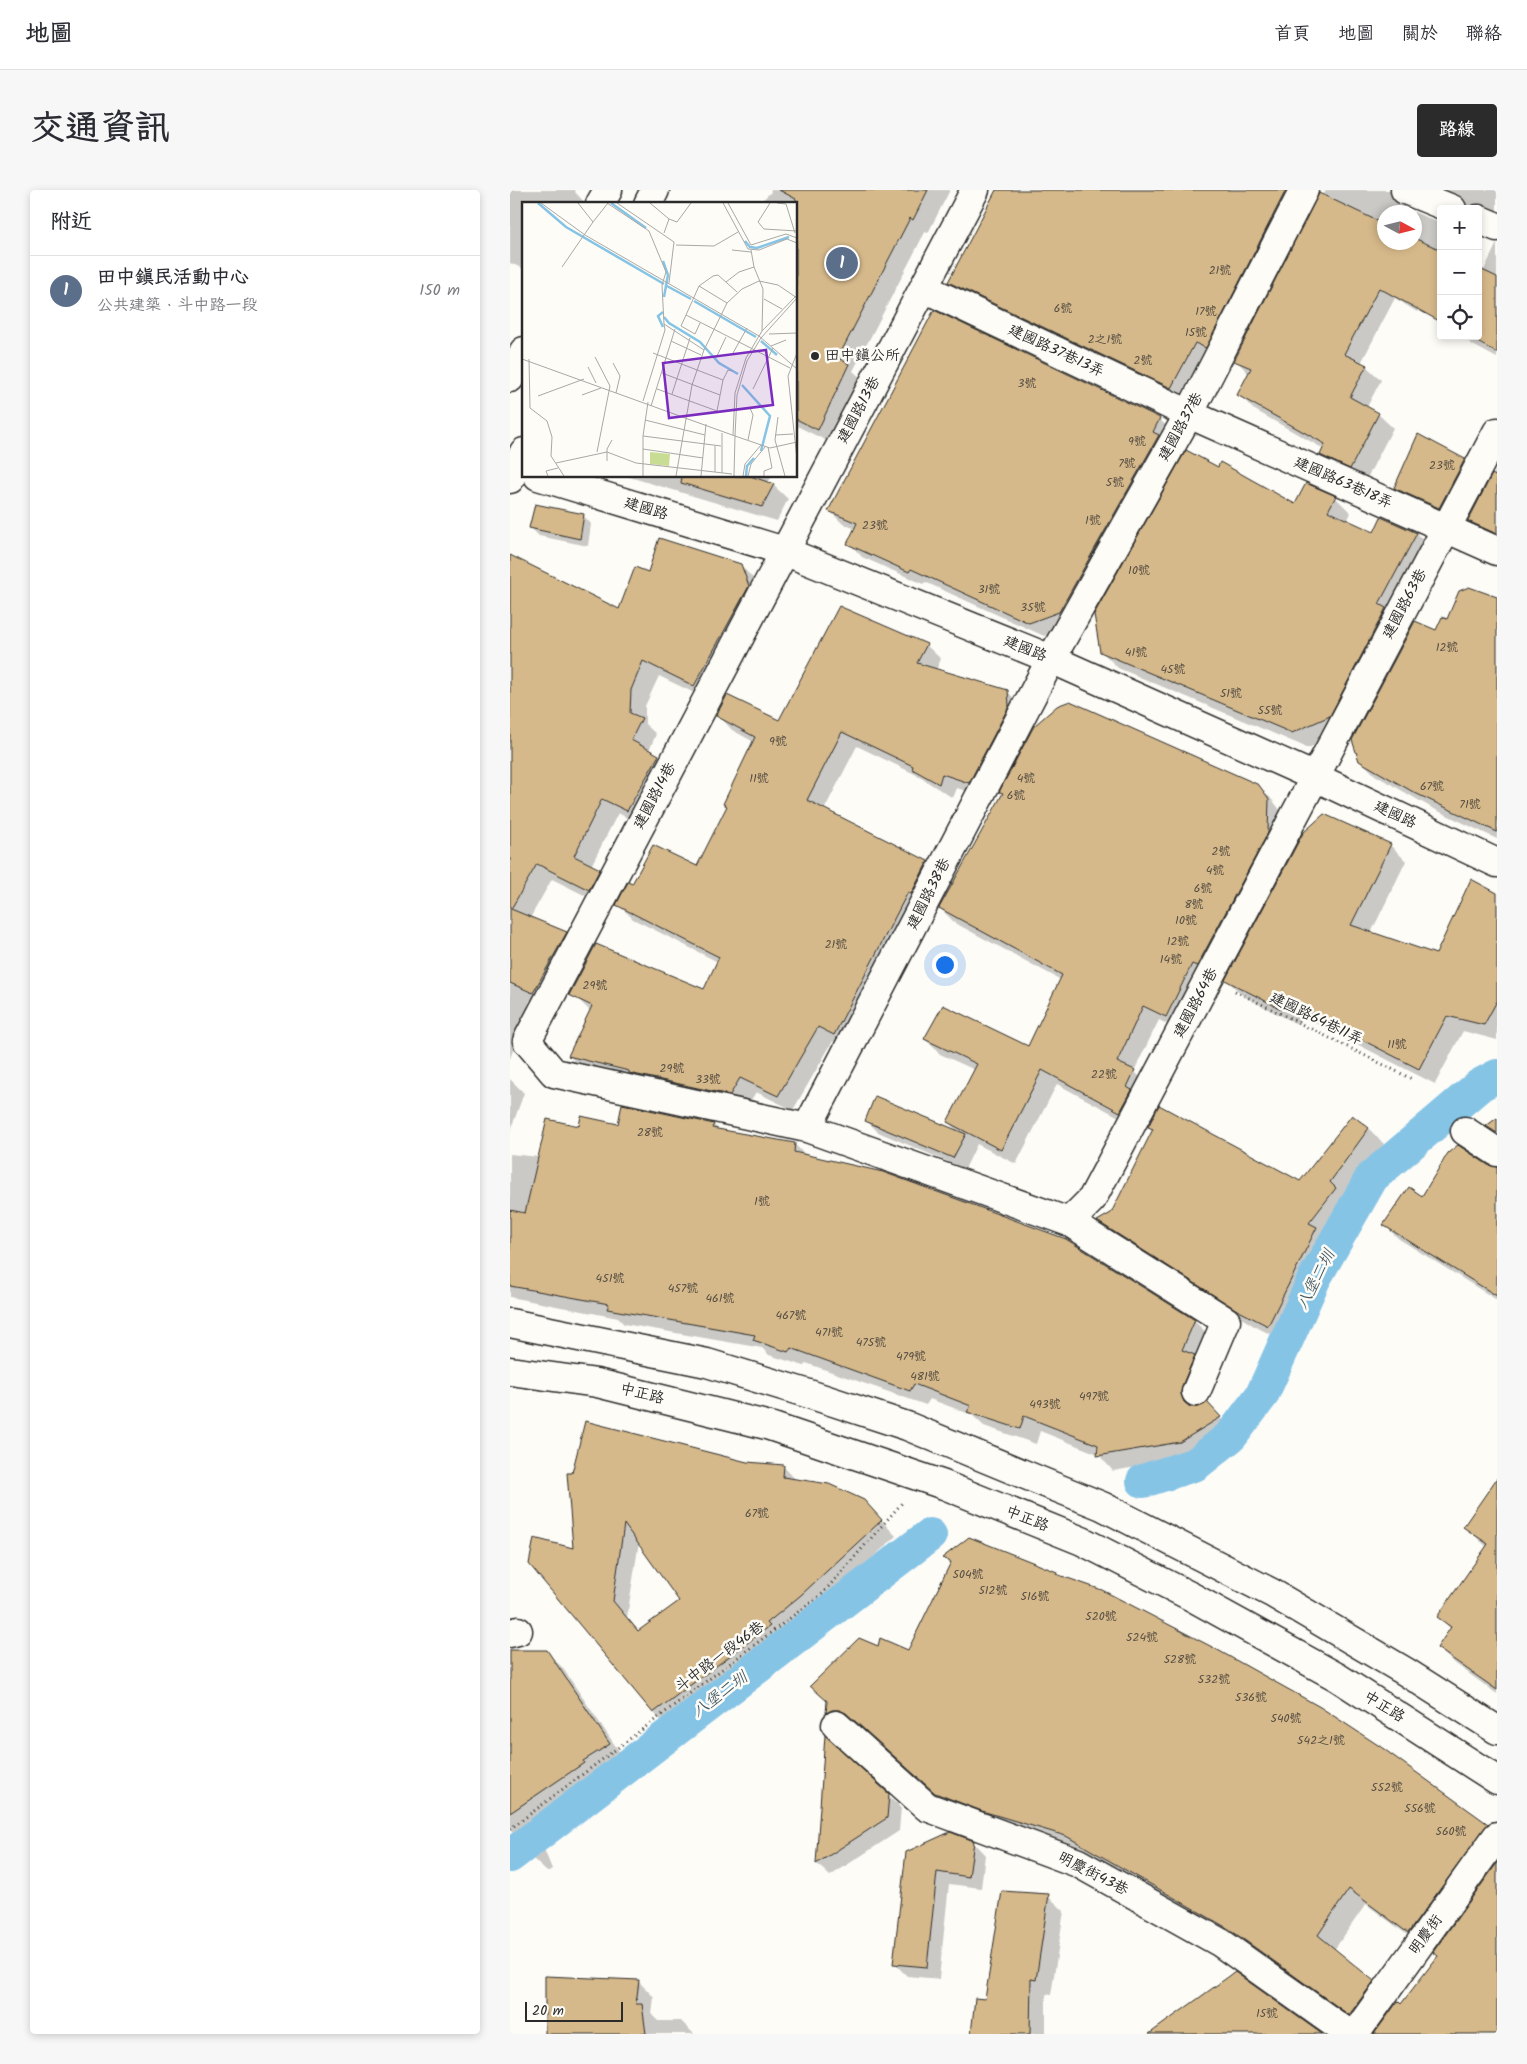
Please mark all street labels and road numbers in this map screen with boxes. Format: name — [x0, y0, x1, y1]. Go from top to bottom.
street label: 建國路37巷13弄 — [1004, 318, 1108, 384]
street label: 建國路13巷 — [831, 372, 887, 448]
street label: 建國路37巷 — [1152, 388, 1210, 466]
street label: 建國路63巷18弄 — [1290, 451, 1396, 515]
street label: 建國路 — [621, 491, 671, 527]
street label: 建國路63巷 — [1376, 564, 1434, 644]
street label: 建國路 — [1000, 629, 1050, 669]
street label: 建國路14巷 — [627, 758, 683, 834]
street label: 建國路 — [1370, 795, 1420, 835]
street label: 建國路38巷 — [901, 854, 957, 934]
street label: 建國路64巷 — [1167, 964, 1225, 1042]
street label: 建國路64巷11弄 — [1265, 986, 1367, 1052]
street label: 中正路 — [617, 1377, 667, 1411]
street label: 中正路 — [1002, 1499, 1052, 1539]
street label: 斗中路一段46巷 — [670, 1615, 770, 1699]
street label: 中正路 — [1359, 1685, 1409, 1729]
street label: 明慶街43巷 — [1053, 1846, 1133, 1902]
street label: 明慶街 — [1403, 1910, 1449, 1960]

